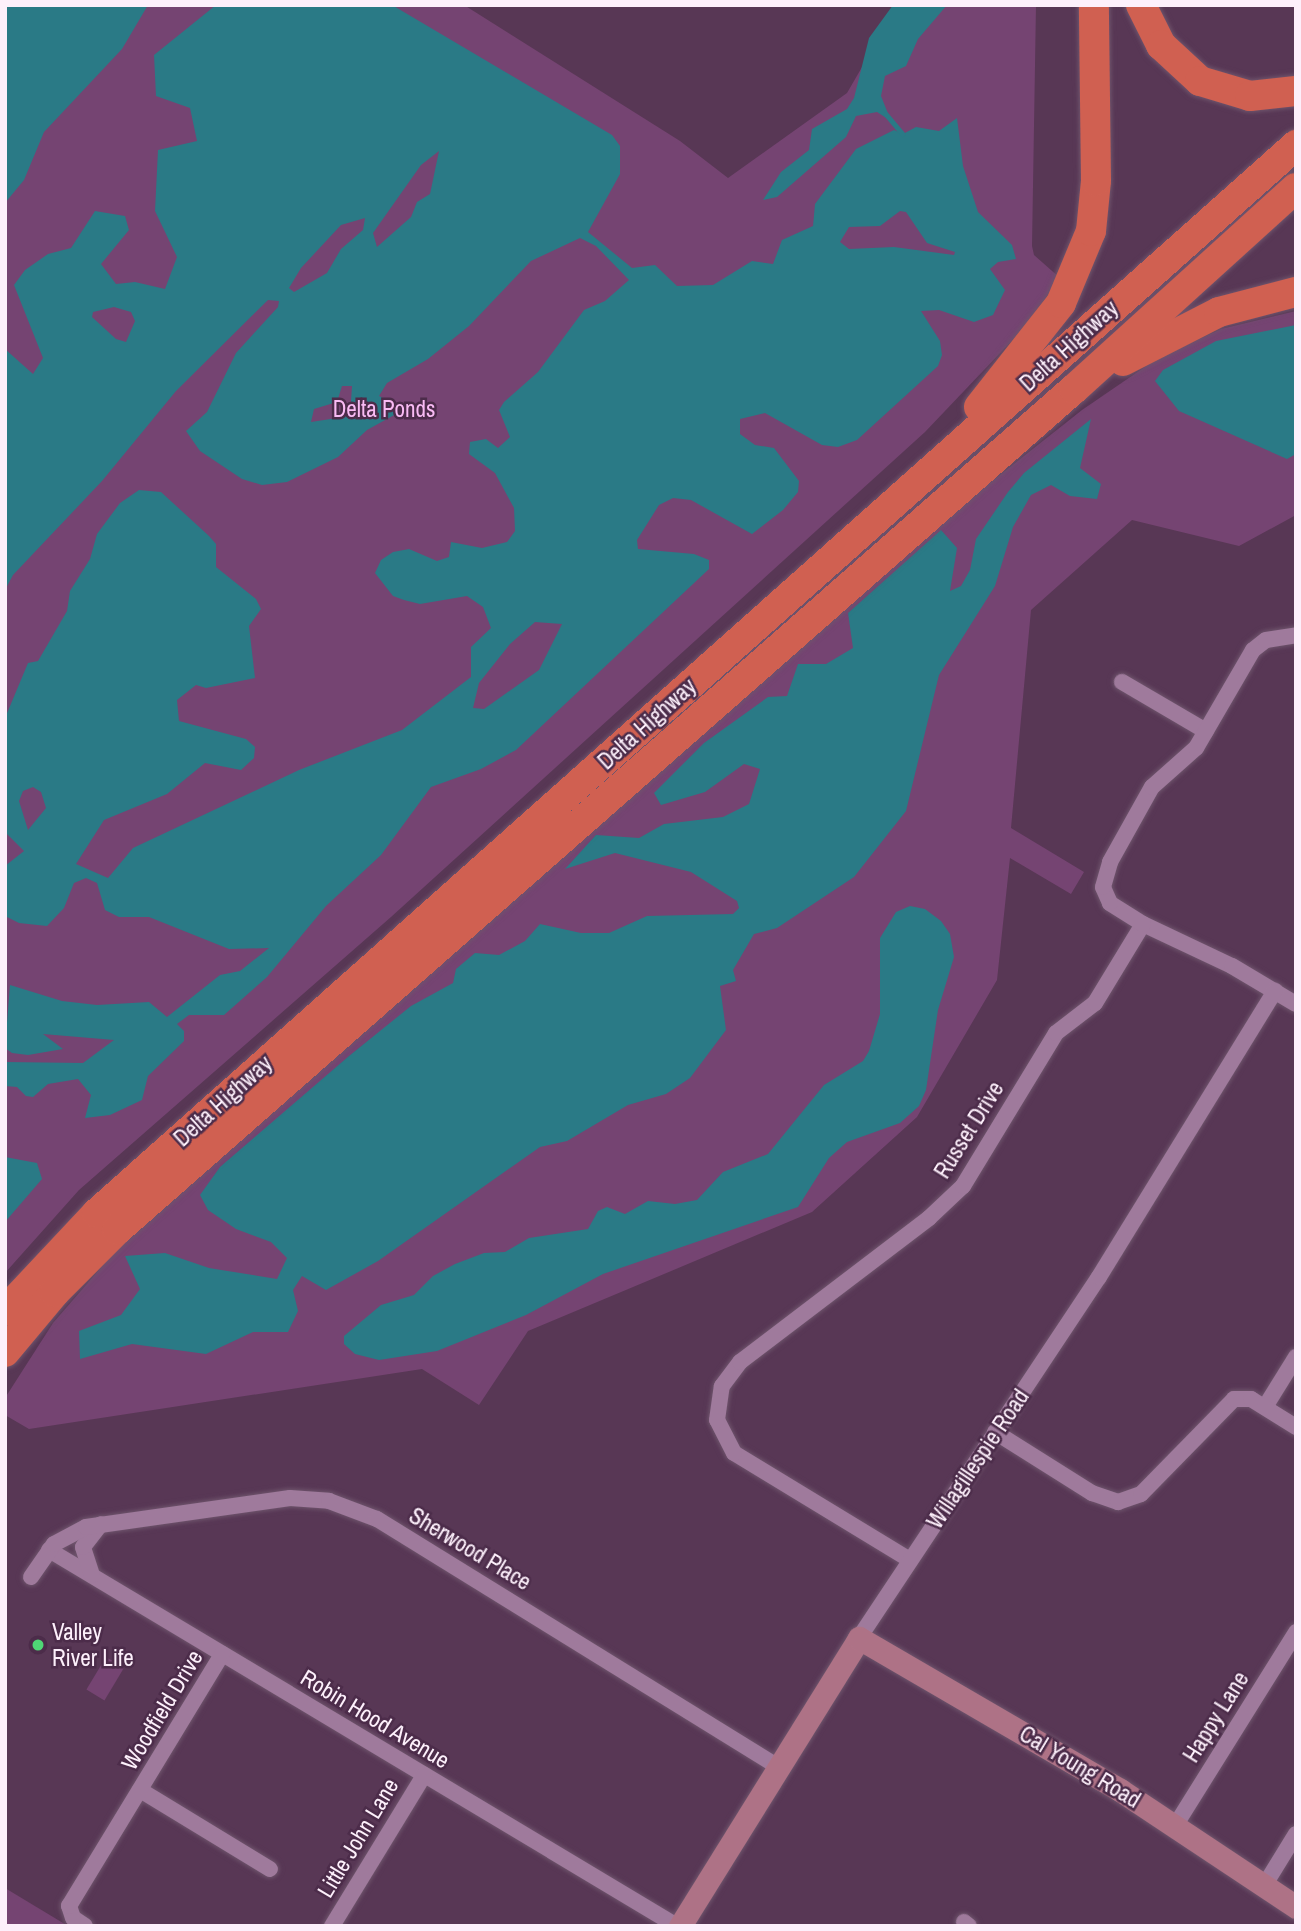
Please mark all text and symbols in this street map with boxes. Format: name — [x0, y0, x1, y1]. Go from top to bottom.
street label: Delta Highway — [1014, 295, 1124, 397]
park label: Delta Ponds — [333, 395, 435, 423]
street label: Delta Highway — [592, 673, 702, 775]
street label: Delta Highway — [168, 1050, 278, 1152]
street label: Russet Drive — [928, 1076, 1010, 1184]
street label: Willagillespie Road — [921, 1384, 1035, 1534]
street label: Sherwood Place — [404, 1502, 536, 1596]
place label: Valley River Life — [52, 1618, 134, 1672]
marker: Valley River Life — [30, 1637, 46, 1653]
street label: Woodfield Drive — [115, 1645, 209, 1775]
street label: Robin Hood Avenue — [295, 1664, 455, 1774]
street label: Happy Lane — [1177, 1667, 1255, 1767]
street label: Cal Young Road — [1014, 1720, 1146, 1814]
street label: Little John Lane — [312, 1773, 404, 1903]

